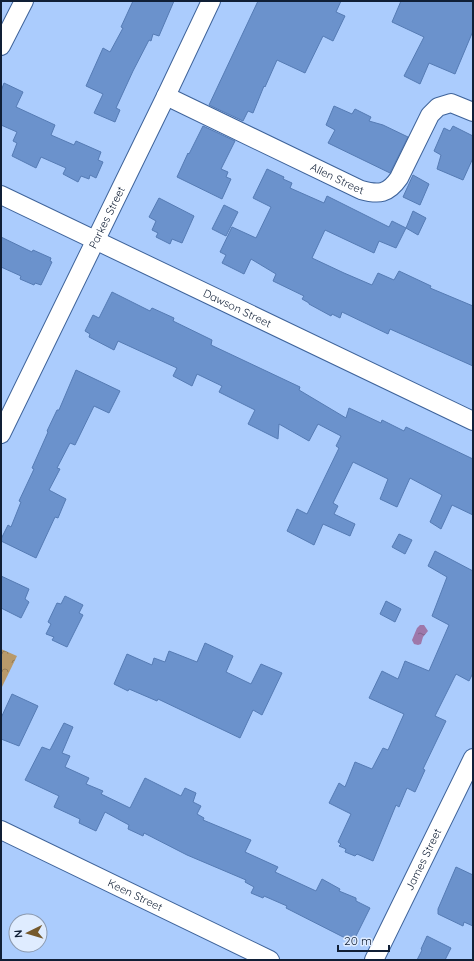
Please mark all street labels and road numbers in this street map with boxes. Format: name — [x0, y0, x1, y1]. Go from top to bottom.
street label: Allen Street — [308, 160, 365, 197]
street label: Parkes Street — [86, 184, 128, 251]
street label: Dawson Street — [201, 286, 274, 331]
street label: James Street — [402, 826, 445, 893]
street label: Keen Street — [105, 876, 165, 914]

